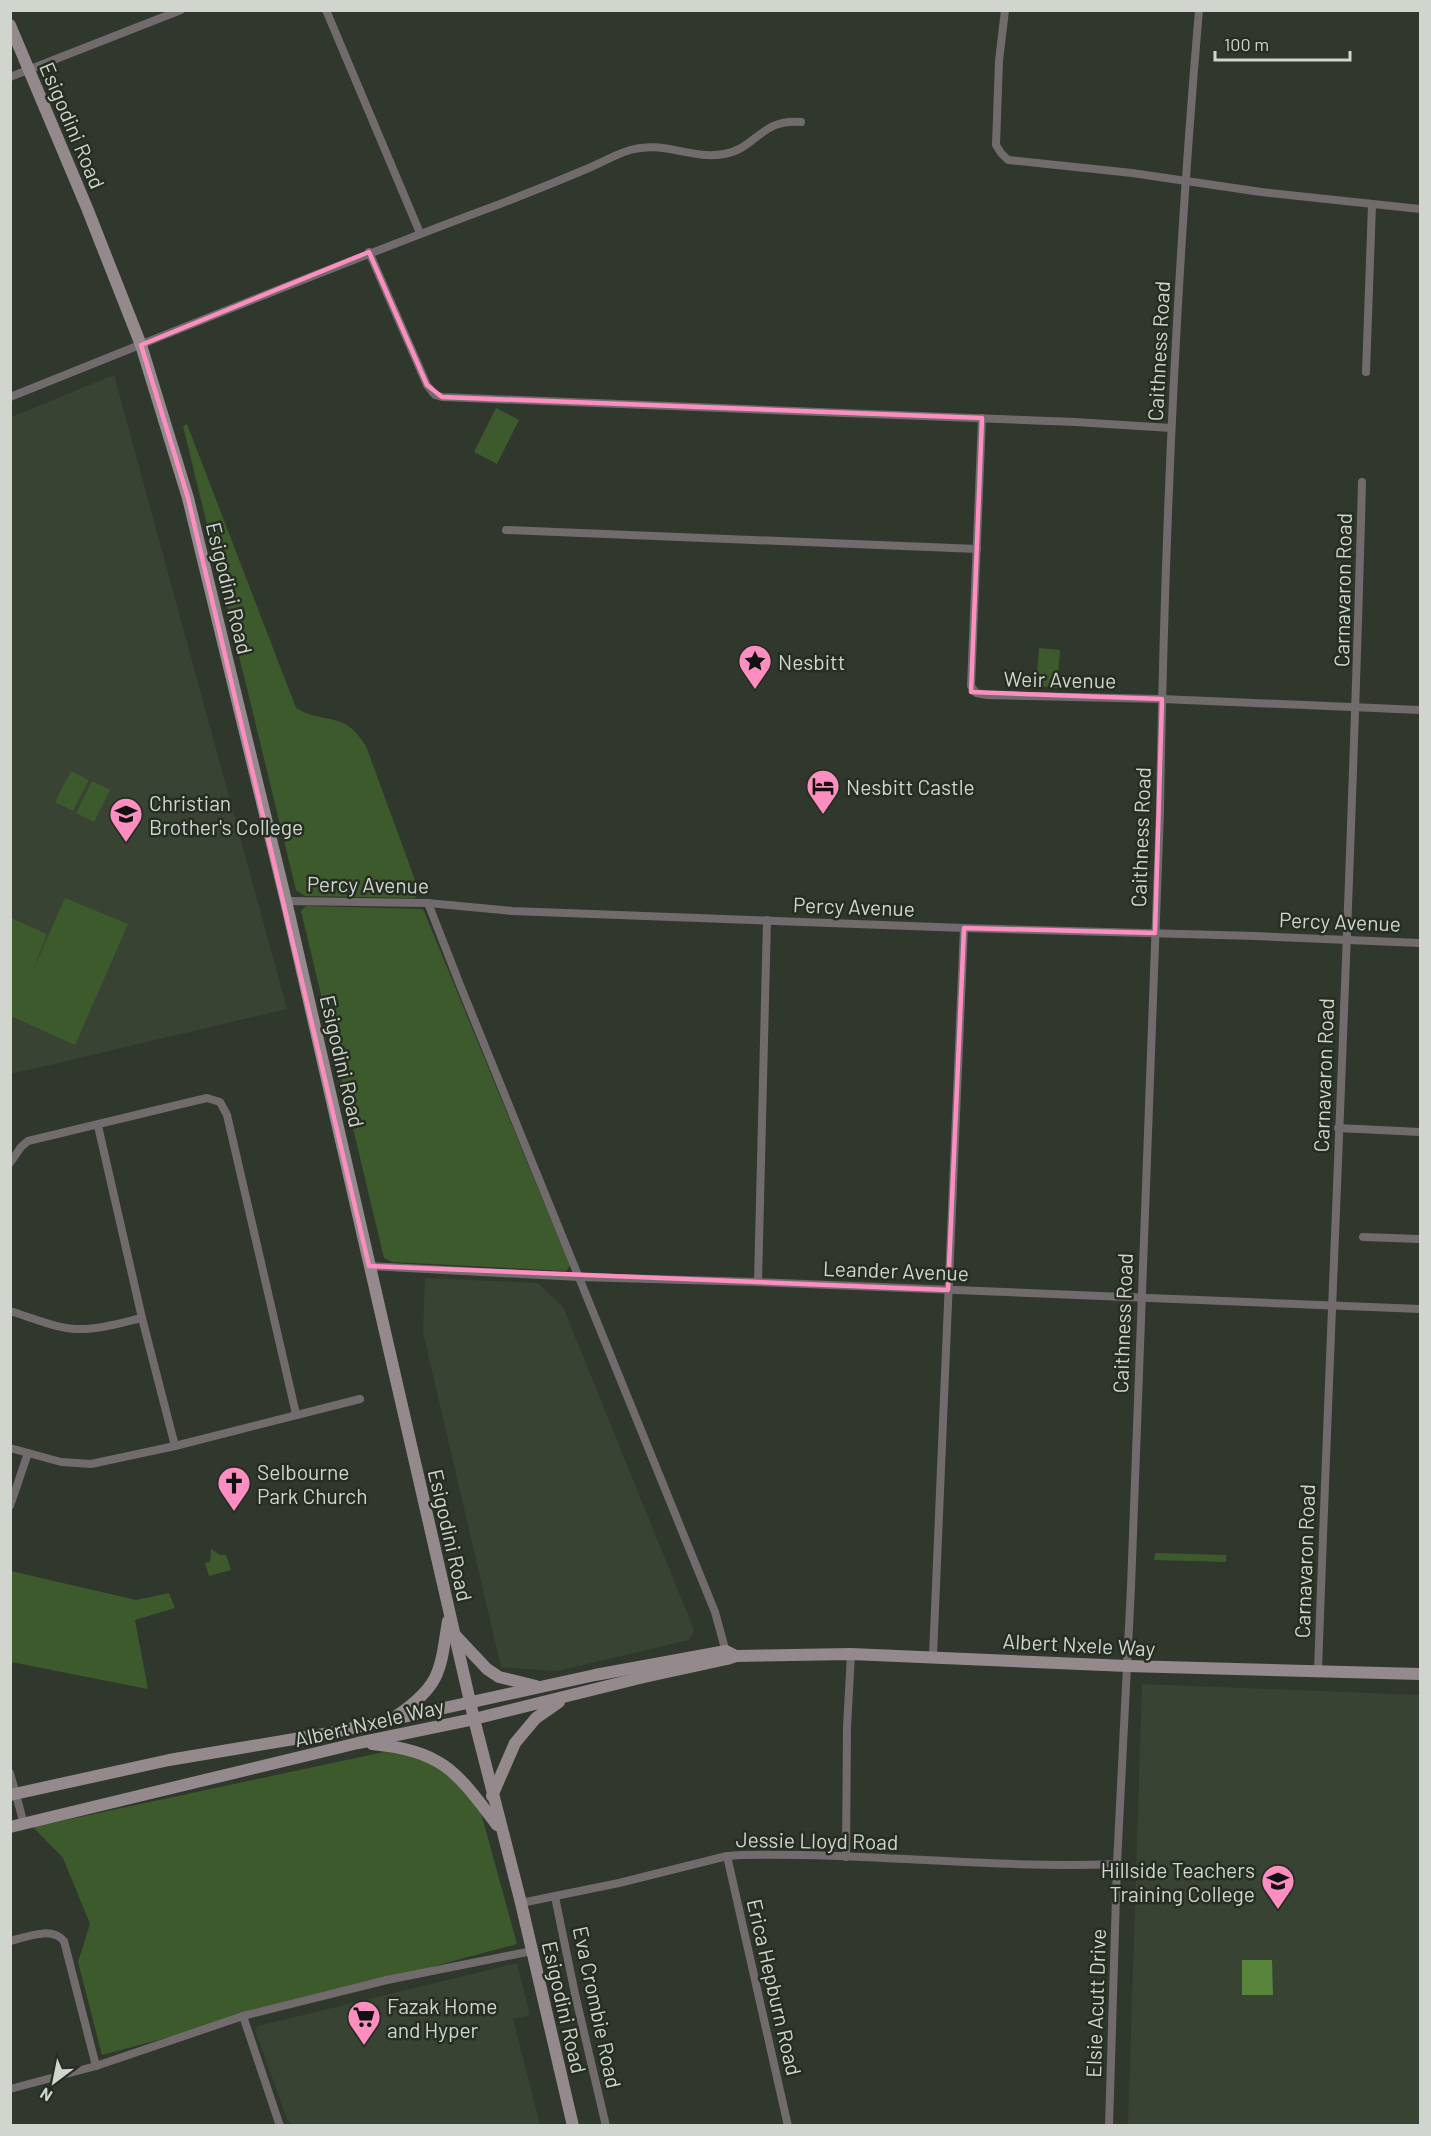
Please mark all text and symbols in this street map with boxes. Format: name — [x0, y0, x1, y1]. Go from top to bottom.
scale bar — [1215, 24, 1350, 62]
text: 100 m — [1224, 33, 1269, 55]
street label: Esigodini Road — [35, 58, 111, 192]
street label: Caithness Road — [1142, 280, 1174, 422]
street label: Carnavaron Road — [1328, 513, 1356, 667]
street label: Esigodini Road — [202, 519, 258, 657]
place icon: Nesbitt — [737, 643, 773, 690]
place label: Nesbitt — [778, 649, 845, 674]
street label: Weir Avenue — [1004, 666, 1116, 692]
street label: Caithness Road — [1125, 766, 1155, 908]
hotel icon: Nesbitt Castle — [805, 768, 841, 815]
place label: Nesbitt Castle — [846, 774, 975, 799]
place label: Christian Brother's College — [149, 790, 303, 839]
school or university icon: Christian Brother's College — [108, 796, 144, 843]
street label: Percy Avenue — [307, 870, 429, 898]
street label: Percy Avenue — [792, 891, 916, 921]
street label: Percy Avenue — [1278, 906, 1402, 936]
street label: Esigodini Road — [316, 992, 370, 1130]
street label: Carnavaron Road — [1308, 997, 1338, 1153]
street label: Caithness Road — [1107, 1252, 1137, 1394]
street label: Leander Avenue — [823, 1255, 969, 1285]
place label: Selbourne Park Church — [257, 1459, 368, 1508]
church icon: Selbourne Park Church — [216, 1465, 252, 1512]
street label: Esigodini Road — [424, 1466, 478, 1604]
street label: Carnavaron Road — [1289, 1483, 1319, 1639]
street label: Albert Nxele Way — [1002, 1628, 1156, 1660]
street label: Albert Nxele Way — [292, 1693, 447, 1751]
street label: Jessie Lloyd Road — [735, 1826, 899, 1854]
place label: Hillside Teachers Training College — [1101, 1857, 1255, 1906]
school or university icon: Hillside Teachers Training College — [1260, 1863, 1296, 1910]
street label: Erica Hepburn Road — [743, 1896, 807, 2078]
street label: Eva Crombie Road — [569, 1924, 627, 2090]
street label: Elsie Acutt Drive — [1080, 1928, 1110, 2078]
street label: Esigodini Road — [538, 1938, 592, 2076]
place label: Fazak Home and Hyper — [387, 1993, 497, 2042]
supermarket icon: Fazak Home and Hyper — [346, 1999, 382, 2046]
north arrow — [24, 2052, 84, 2112]
text: N — [36, 2084, 55, 2106]

